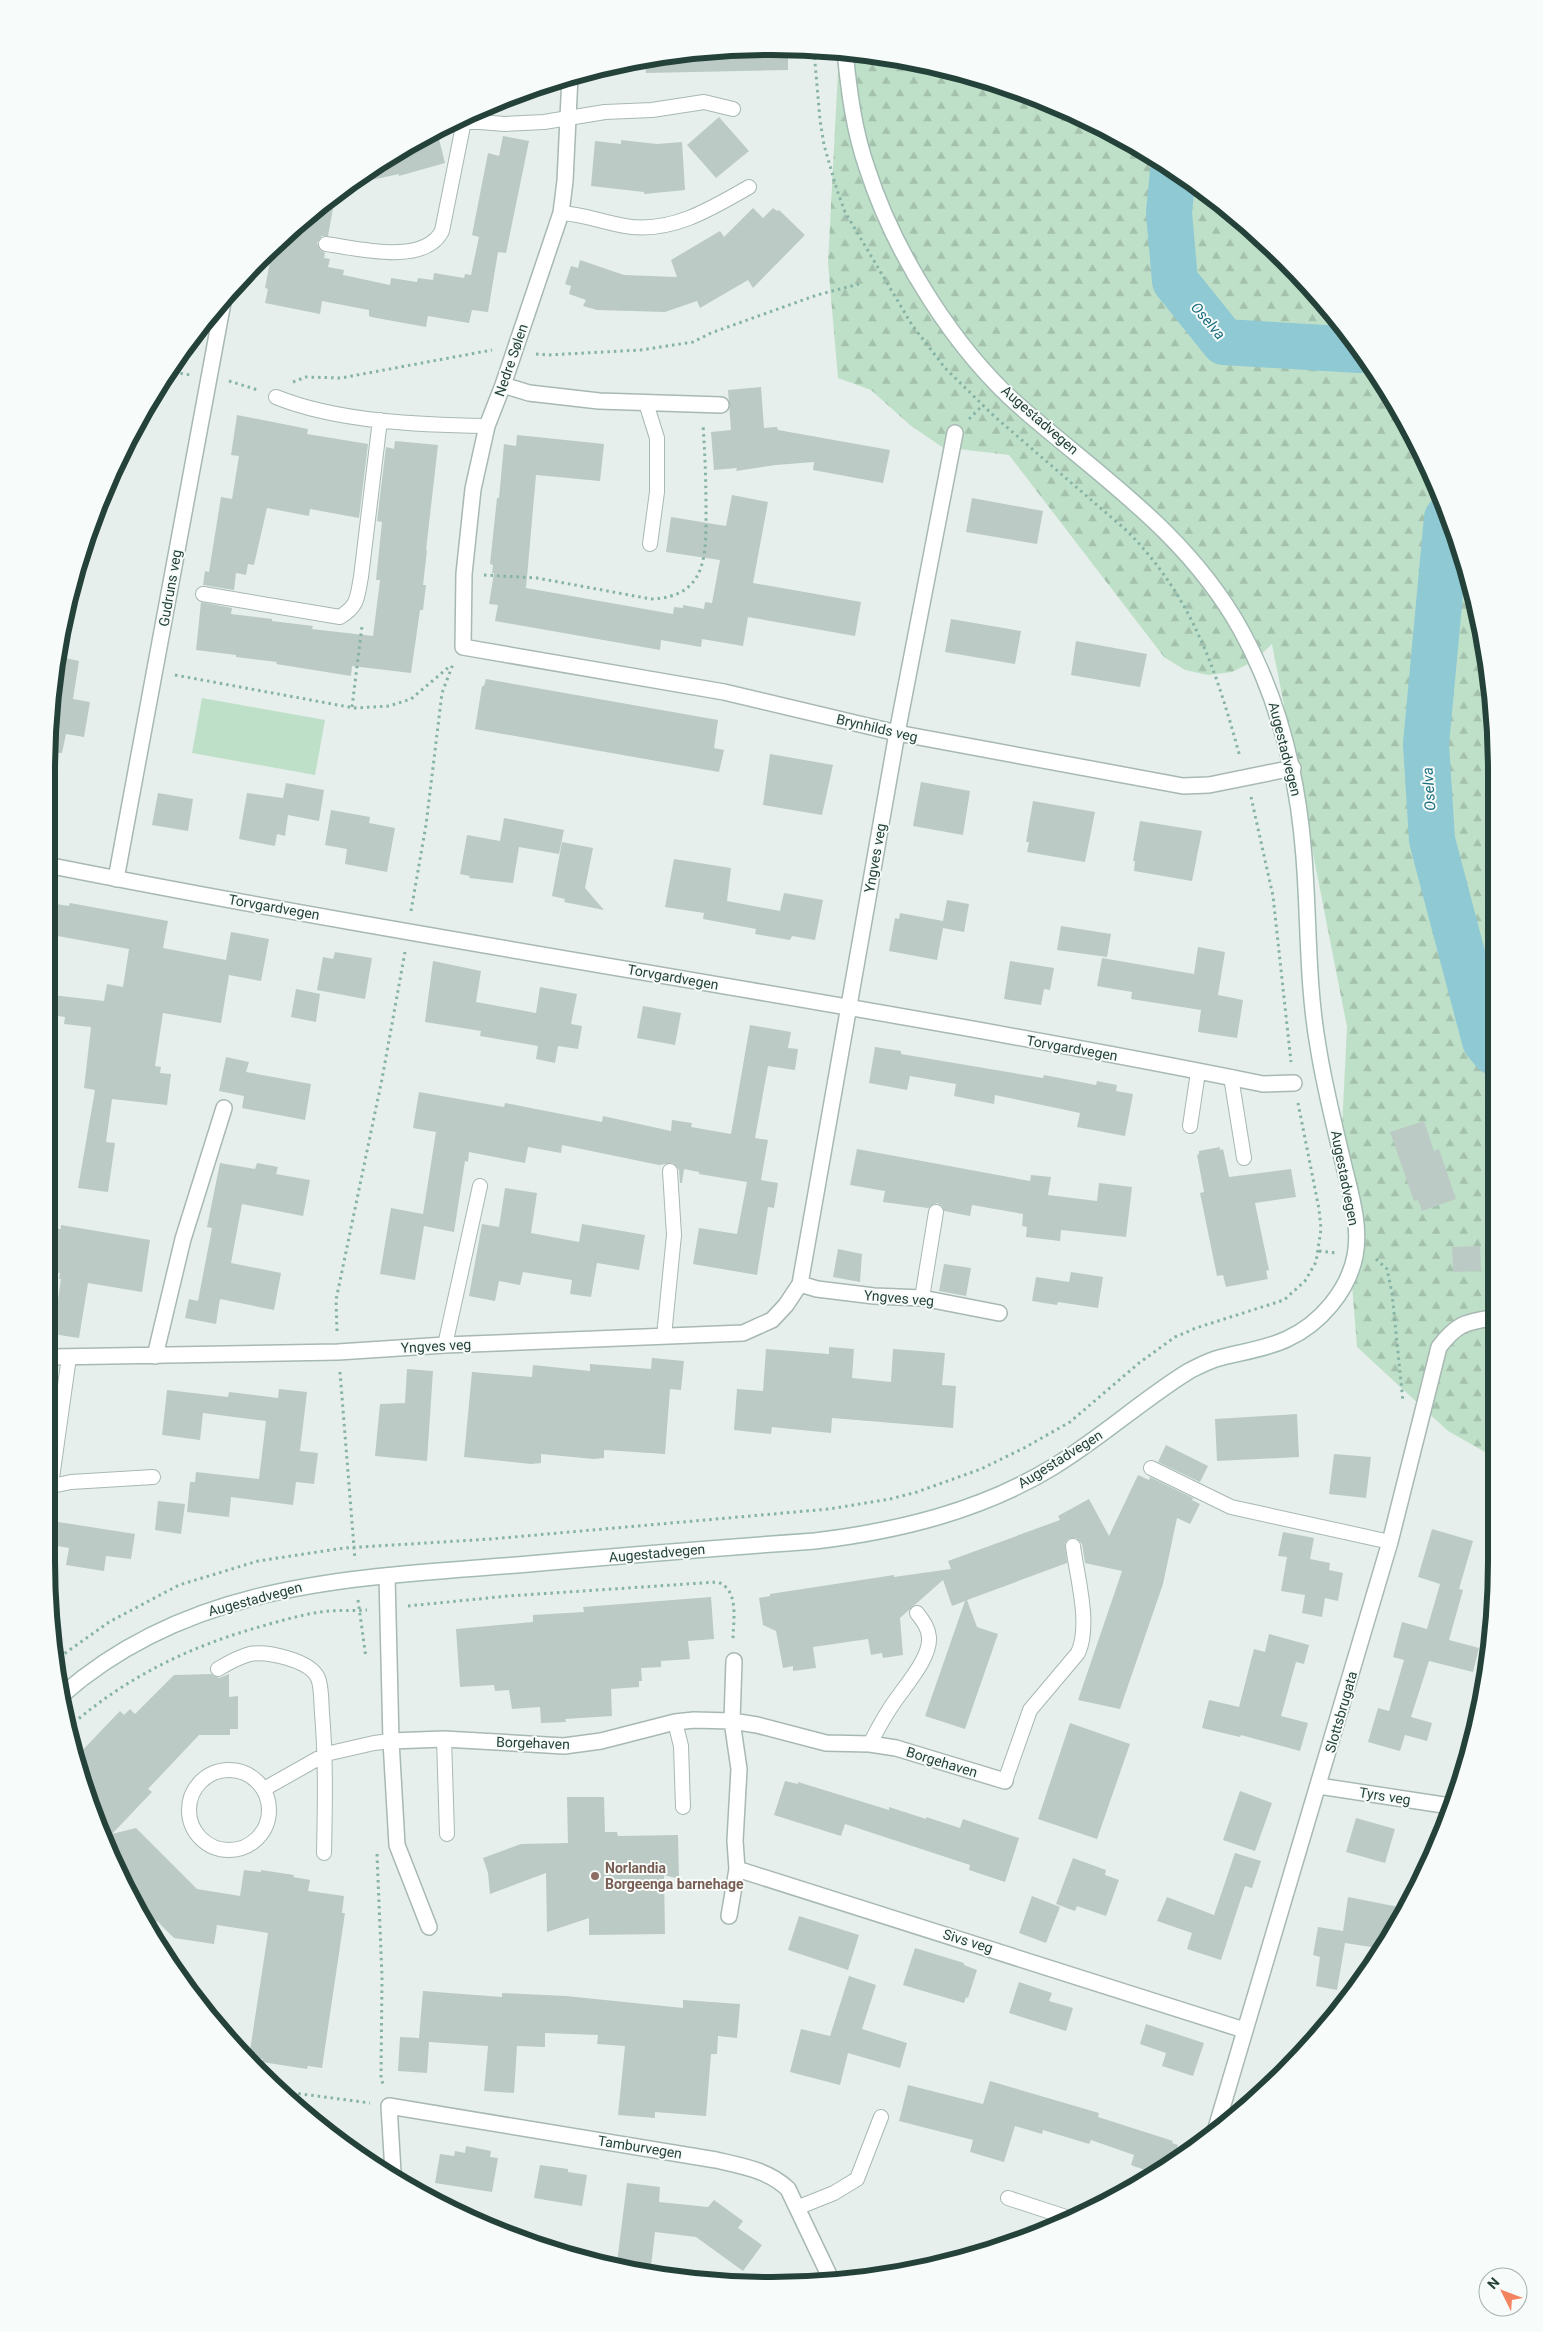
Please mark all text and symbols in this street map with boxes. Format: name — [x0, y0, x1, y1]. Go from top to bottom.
water label: Oselva — [1187, 299, 1229, 343]
street label: Nedre Sølen — [491, 322, 531, 398]
street label: Augestadvegen — [998, 382, 1082, 458]
street label: Gudruns veg — [155, 548, 185, 628]
street label: Augestadvegen — [1266, 700, 1304, 798]
street label: Brynhilds veg — [835, 711, 919, 745]
water label: Oselva — [1418, 767, 1439, 811]
street label: Yngves veg — [861, 822, 889, 894]
street label: Torvgardvegen — [227, 891, 321, 923]
street label: Torvgardvegen — [626, 961, 720, 993]
street label: Torvgardvegen — [1025, 1032, 1119, 1064]
street label: Augestadvegen — [1328, 1129, 1362, 1227]
street label: Yngves veg — [863, 1287, 935, 1309]
street label: Yngves veg — [400, 1336, 472, 1356]
street label: Augestadvegen — [1015, 1427, 1105, 1491]
street label: Augestadvegen — [608, 1541, 706, 1565]
street label: Augestadvegen — [206, 1579, 304, 1619]
street label: Slottsbrugata — [1322, 1669, 1360, 1755]
street label: Borgehaven — [496, 1734, 570, 1752]
street label: Borgehaven — [904, 1744, 980, 1780]
street label: Tyrs veg — [1358, 1784, 1412, 1808]
place label: Norlandia Borgeenga barnehage — [605, 1860, 744, 1892]
marker: Norlandia Borgeenga barnehage — [589, 1870, 601, 1882]
street label: Sivs veg — [941, 1926, 995, 1956]
street label: Tamburvegen — [597, 2132, 683, 2162]
north arrow — [1478, 2267, 1528, 2317]
text: N — [1484, 2274, 1503, 2292]

